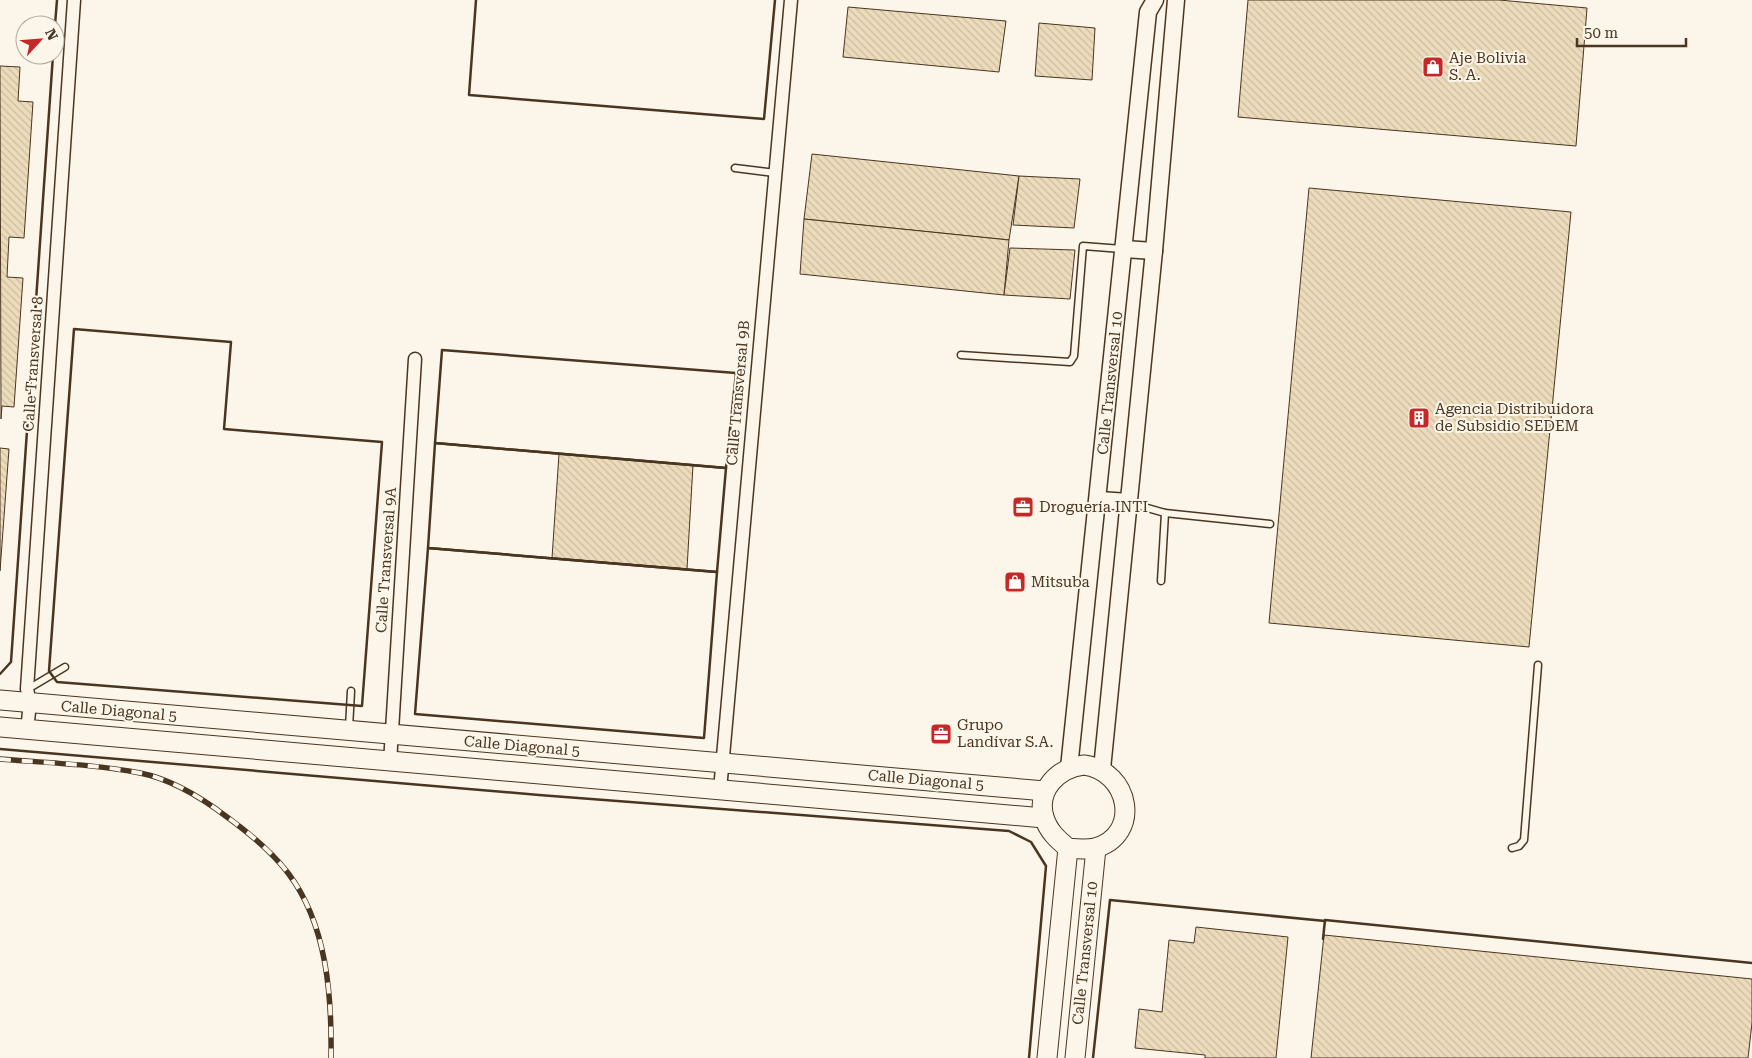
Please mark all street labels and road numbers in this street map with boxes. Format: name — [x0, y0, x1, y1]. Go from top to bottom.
street label: Calle Transversal 8 — [19, 296, 47, 432]
street label: Calle Transversal 10 — [1094, 310, 1126, 456]
street label: Calle Transversal 9B — [723, 320, 753, 466]
street label: Calle Transversal 9A — [372, 486, 400, 634]
street label: Calle Diagonal 5 — [60, 697, 178, 725]
street label: Calle Diagonal 5 — [463, 732, 581, 760]
street label: Calle Diagonal 5 — [867, 766, 985, 794]
street label: Calle Transversal 10 — [1069, 880, 1101, 1026]

